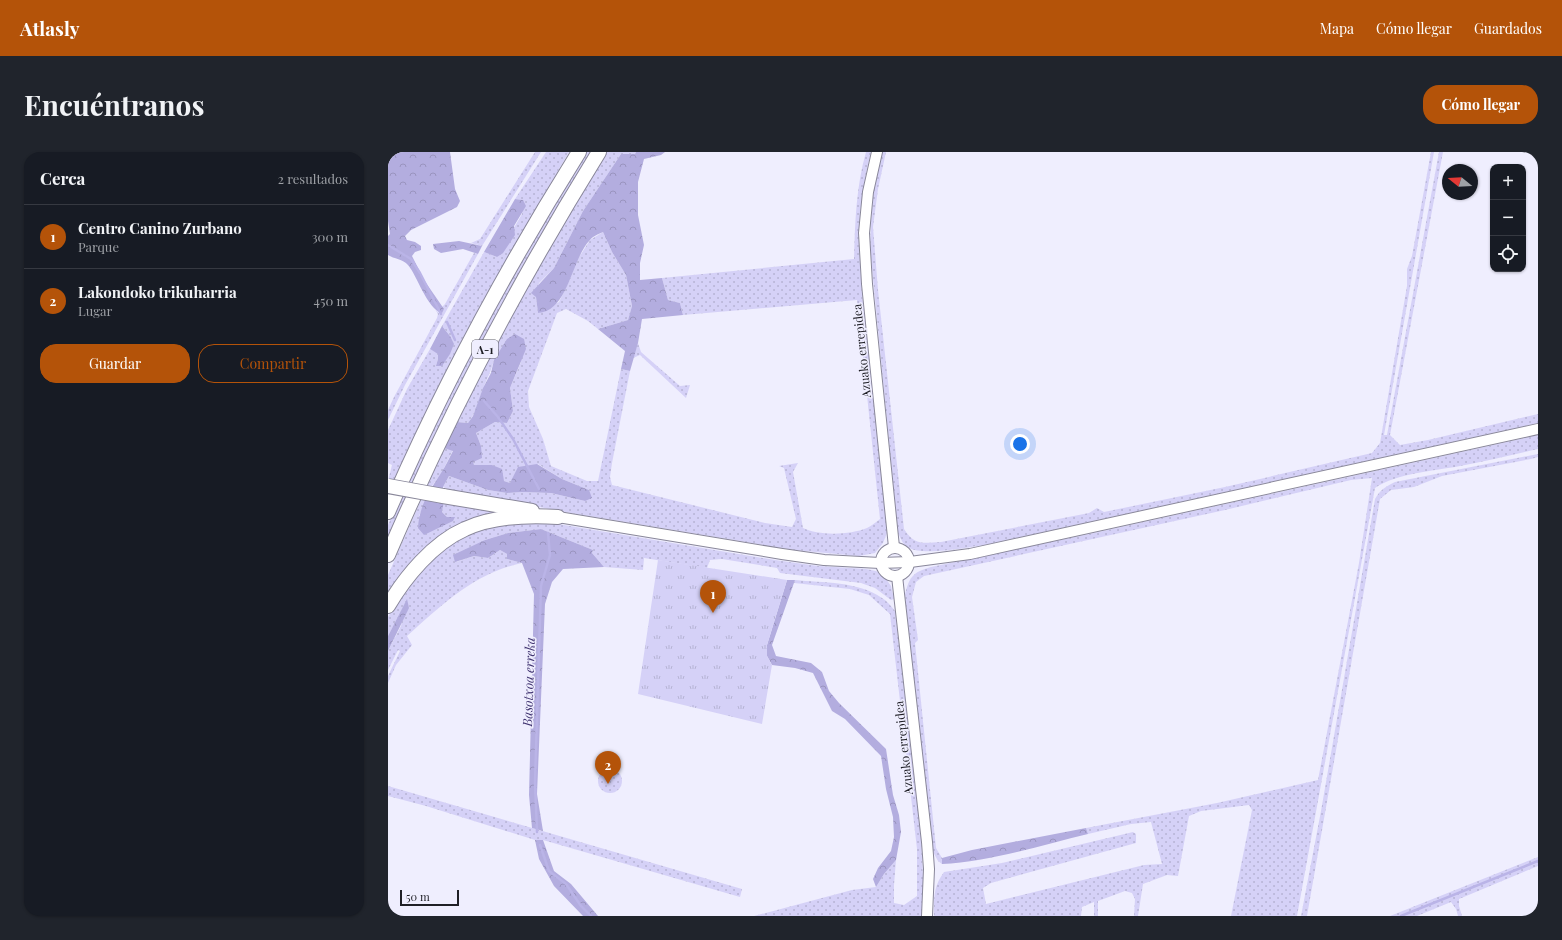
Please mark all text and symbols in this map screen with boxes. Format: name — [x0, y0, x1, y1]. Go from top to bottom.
text: Atlasly — [20, 15, 80, 41]
text: Mapa — [1320, 19, 1354, 38]
text: Cómo llegar — [1376, 19, 1452, 38]
text: Guardados — [1474, 19, 1542, 38]
button: Cómo llegar — [1423, 85, 1538, 124]
text: Encuéntranos — [24, 86, 204, 123]
north arrow — [1442, 164, 1478, 200]
map controls — [1490, 164, 1526, 272]
button: + — [1490, 164, 1526, 200]
text: Cerca — [40, 167, 85, 189]
text: 2 resultados — [278, 170, 348, 187]
button: − — [1490, 200, 1526, 236]
text: Centro Canino Zurbano — [78, 218, 242, 238]
text: 1 — [51, 228, 55, 245]
text: 300 m — [312, 228, 348, 245]
button: locate — [1490, 236, 1526, 272]
text: Parque — [78, 238, 119, 255]
text: Lakondoko trikuharria — [78, 282, 237, 302]
text: 2 — [50, 292, 56, 309]
text: 450 m — [314, 292, 348, 309]
text: Lugar — [78, 302, 112, 319]
street label: Azuako errepidea — [848, 303, 874, 400]
road number: A-1 — [472, 340, 498, 358]
button: Guardar — [40, 344, 190, 383]
button: Compartir — [198, 344, 348, 383]
your location — [1010, 434, 1030, 454]
pin: 1 — [700, 580, 726, 613]
water label: Basotxoa erreka — [518, 637, 538, 728]
street label: Azuako errepidea — [890, 700, 916, 797]
pin: 2 — [595, 751, 621, 784]
scale bar — [400, 888, 459, 907]
text: 50 m — [406, 889, 430, 904]

